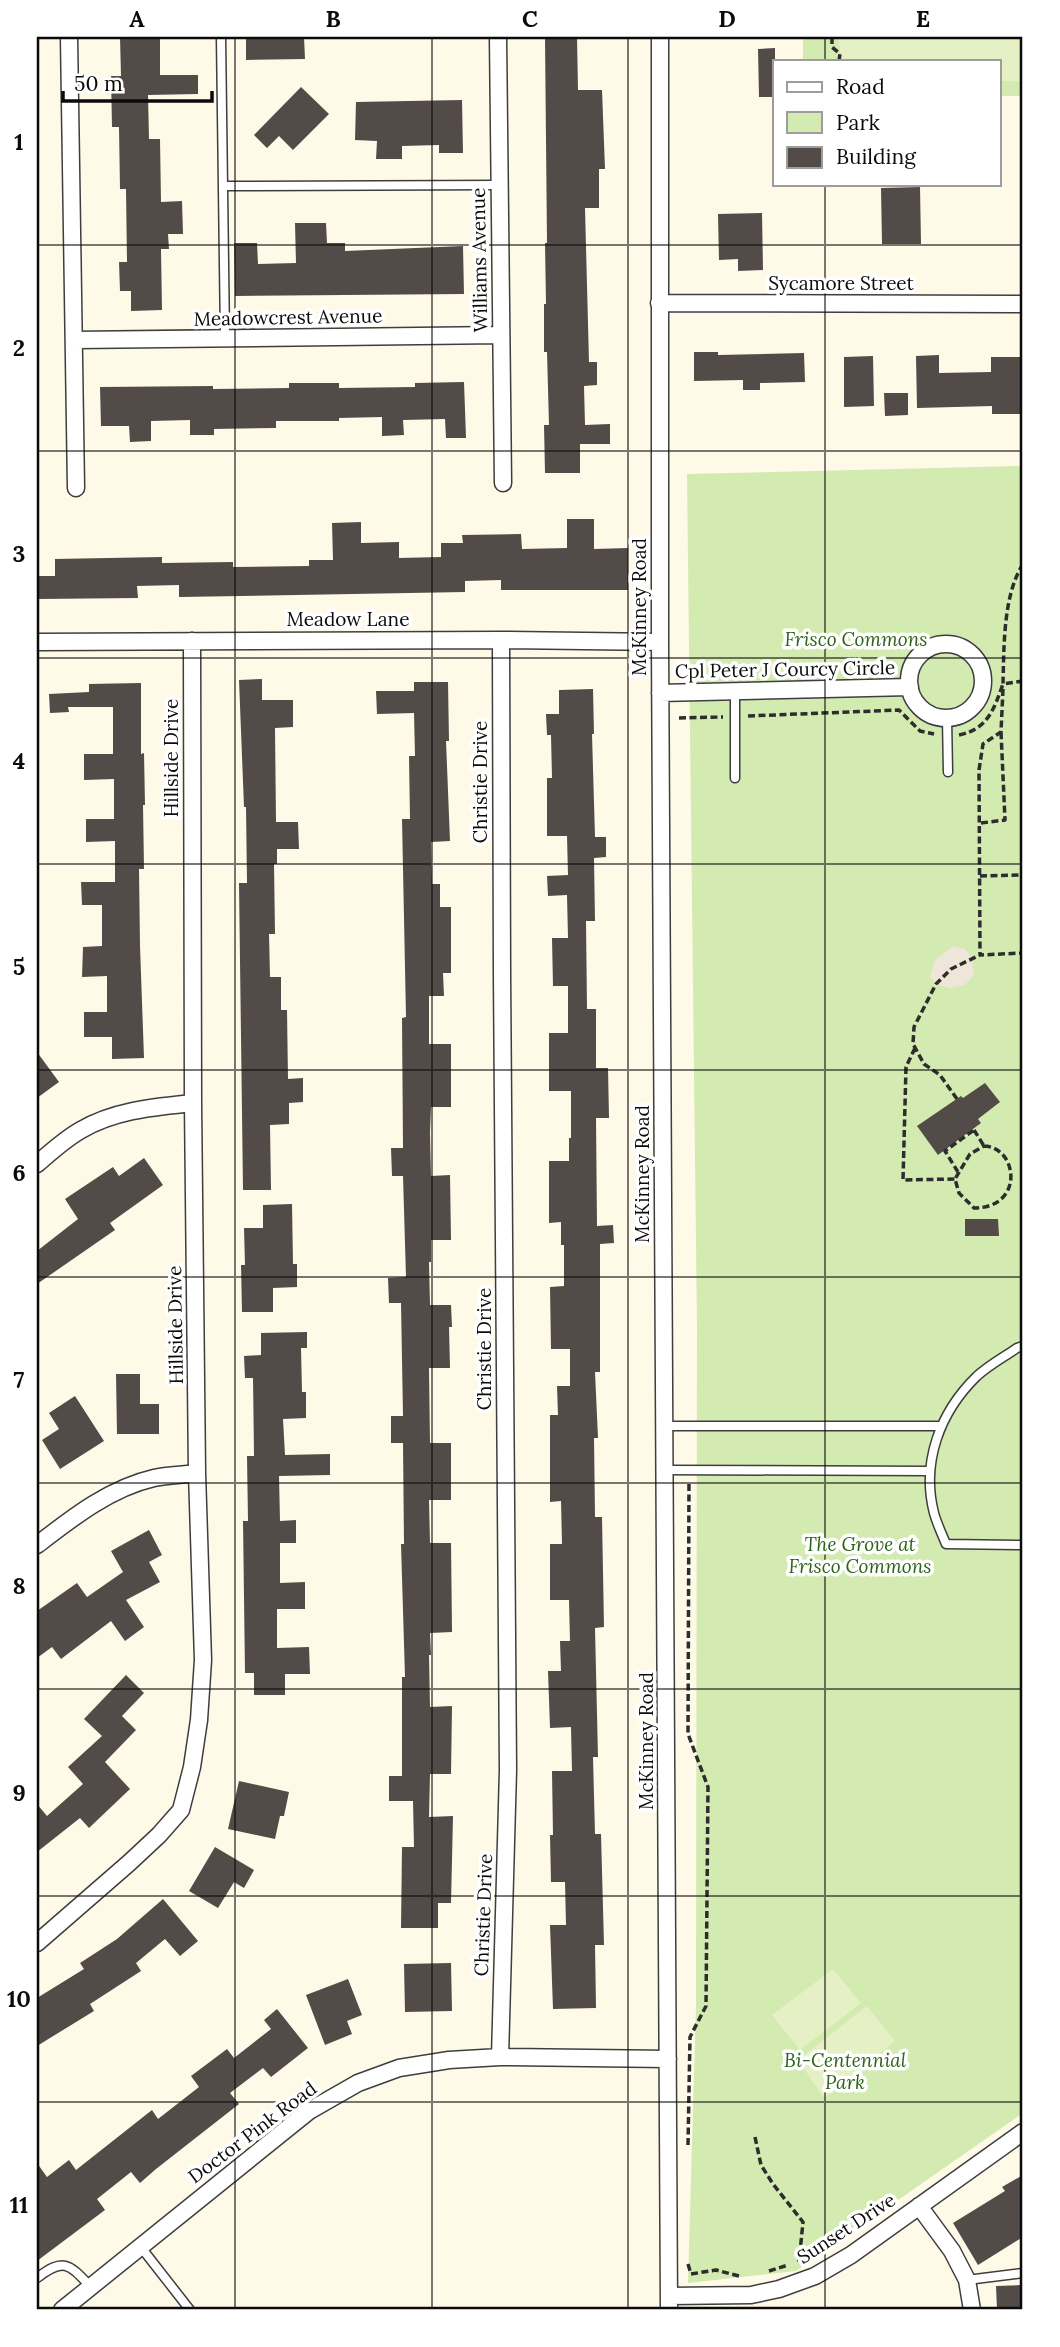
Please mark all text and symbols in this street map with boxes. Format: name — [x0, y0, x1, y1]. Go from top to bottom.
text: A — [129, 4, 145, 33]
text: B — [325, 4, 341, 33]
text: C — [522, 4, 538, 33]
text: D — [718, 4, 736, 33]
text: E — [916, 4, 930, 33]
scale bar — [63, 60, 212, 104]
legend — [773, 60, 1000, 186]
text: 50 m — [74, 70, 123, 97]
text: Road — [836, 73, 885, 100]
text: Park — [836, 109, 880, 136]
text: 1 — [14, 127, 24, 156]
text: Building — [836, 143, 916, 170]
street label: Williams Avenue — [466, 187, 492, 333]
street label: Sycamore Street — [768, 271, 915, 295]
street label: Meadowcrest Avenue — [193, 303, 383, 331]
text: 2 — [13, 333, 25, 362]
street label: McKinney Road — [627, 538, 651, 676]
text: 3 — [13, 539, 25, 568]
street label: Meadow Lane — [287, 607, 409, 631]
park label: Frisco Commons — [784, 627, 928, 651]
street label: Cpl Peter J Courcy Circle — [675, 655, 895, 683]
street label: Hillside Drive — [159, 699, 183, 817]
street label: Christie Drive — [468, 721, 492, 843]
text: 4 — [13, 746, 25, 775]
text: 5 — [13, 952, 25, 981]
street label: McKinney Road — [630, 1105, 654, 1243]
text: 6 — [12, 1158, 26, 1187]
street label: Hillside Drive — [162, 1265, 188, 1385]
street label: Christie Drive — [472, 1288, 496, 1410]
text: 7 — [14, 1365, 25, 1394]
park label: The Grove at Frisco Commons — [788, 1532, 932, 1578]
text: 8 — [12, 1571, 26, 1600]
street label: McKinney Road — [634, 1672, 658, 1810]
text: 9 — [12, 1778, 26, 1807]
street label: Christie Drive — [469, 1853, 497, 1977]
text: 10 — [7, 1984, 31, 2013]
park label: Bi-Centennial Park — [784, 2048, 907, 2094]
street label: Doctor Pink Road — [183, 2076, 321, 2188]
street label: Sunset Drive — [792, 2187, 900, 2269]
text: 11 — [10, 2190, 28, 2219]

